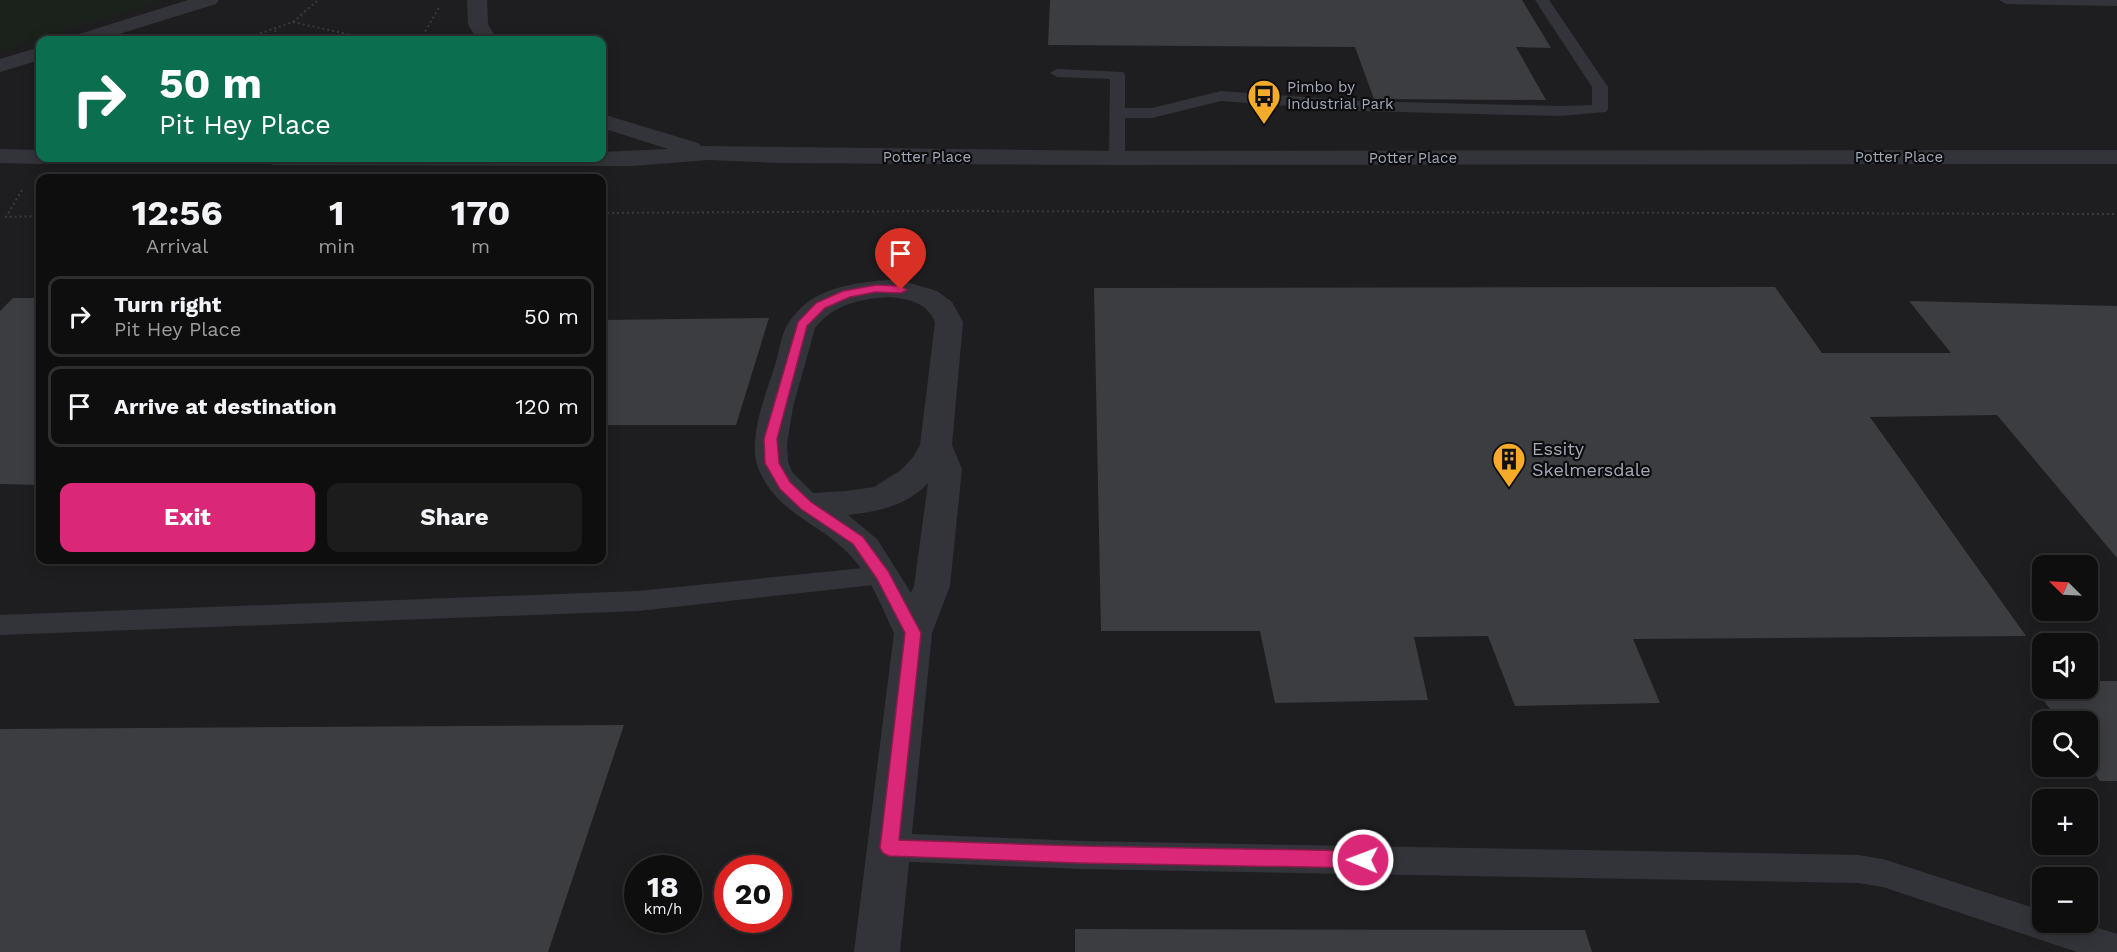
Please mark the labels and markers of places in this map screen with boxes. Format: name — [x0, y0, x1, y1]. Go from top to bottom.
bus stop icon: Pimbo by Industrial Park — [1246, 78, 1282, 125]
place label: Pimbo by Industrial Park — [1287, 78, 1394, 113]
pin — [875, 228, 926, 290]
place label: Essity Skelmersdale — [1532, 438, 1651, 480]
building icon: Essity Skelmersdale — [1491, 441, 1527, 488]

